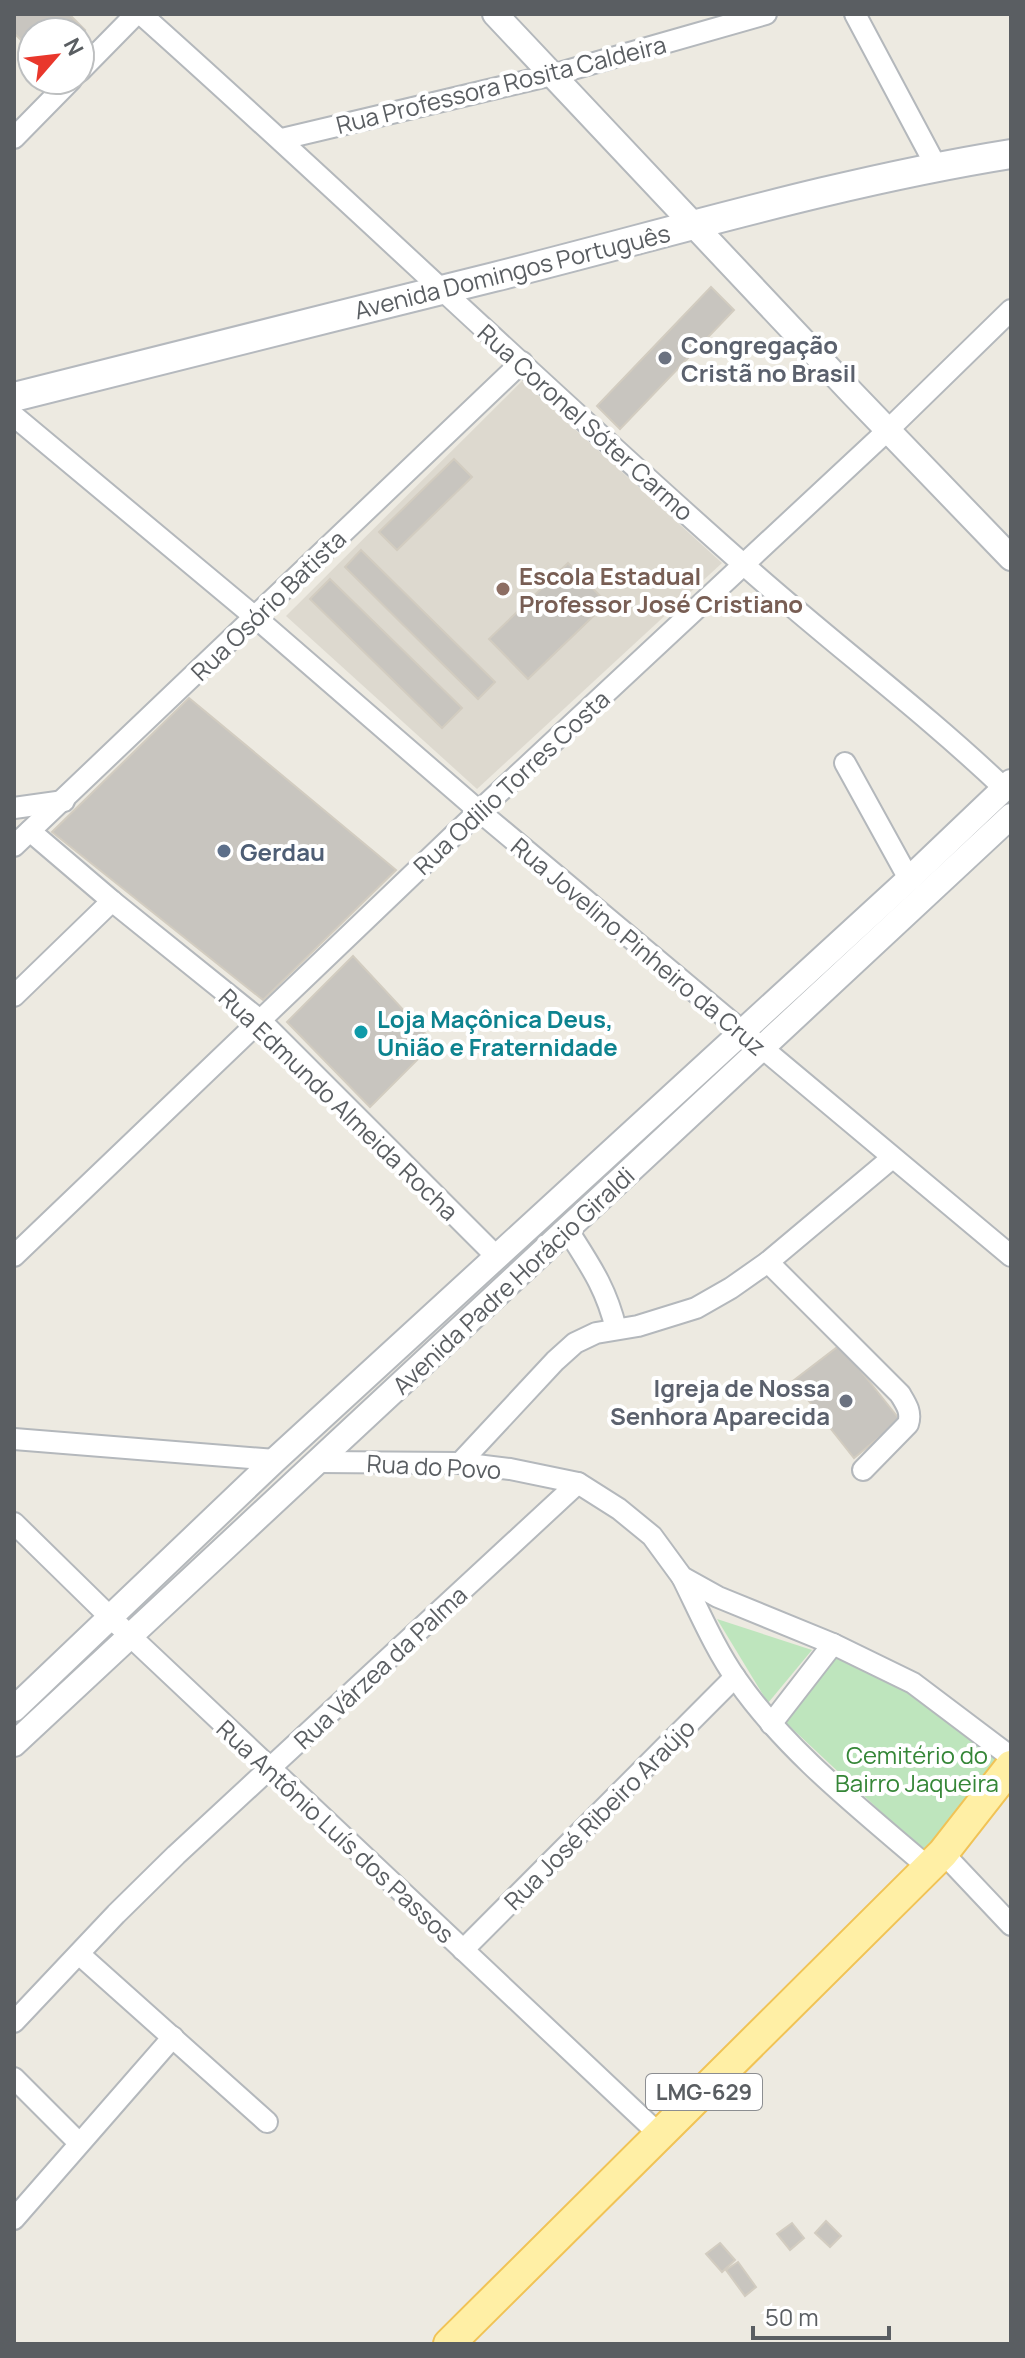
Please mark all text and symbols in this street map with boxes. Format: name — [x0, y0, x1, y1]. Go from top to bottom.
north arrow — [16, 16, 96, 96]
street label: Rua Professora Rosita Caldeira — [333, 27, 669, 141]
text: N — [57, 33, 91, 61]
street label: Avenida Domingos Português — [351, 216, 673, 326]
street label: Rua Coronel Sóter Carmo — [471, 316, 701, 528]
place label: Congregação Cristã no Brasil — [681, 328, 856, 389]
marker: Congregação Cristã no Brasil — [656, 349, 674, 367]
street label: Rua Osório Batista — [183, 522, 353, 688]
place label: Escola Estadual Professor José Cristiano — [519, 559, 803, 620]
marker: Escola Estadual Professor José Cristiano — [494, 580, 512, 598]
street label: Rua Odilio Torres Costa — [406, 682, 616, 882]
street label: Rua Jovelino Pinheiro da Cruz — [505, 829, 773, 1063]
place label: Gerdau — [240, 835, 325, 868]
marker: Gerdau — [215, 842, 233, 860]
street label: Rua Edmundo Almeida Rocha — [212, 981, 466, 1227]
place label: Loja Maçônica Deus, União e Fraternidade — [377, 1002, 618, 1063]
marker: Loja Maçônica Deus, União e Fraternidade — [352, 1023, 370, 1041]
street label: Avenida Padre Horácio Giraldi — [385, 1159, 641, 1401]
place label: Igreja de Nossa Senhora Aparecida — [610, 1371, 830, 1432]
marker: Igreja de Nossa Senhora Aparecida — [837, 1392, 855, 1410]
street label: Rua do Povo — [366, 1446, 502, 1486]
street label: Rua Várzea da Palma — [286, 1578, 474, 1756]
street label: Rua José Ribeiro Araújo — [496, 1711, 702, 1917]
street label: Rua Antônio Luís dos Passos — [210, 1712, 462, 1950]
park label: Cemitério do Bairro Jaqueira — [835, 1738, 999, 1799]
road number: LMG-629 — [646, 2074, 762, 2110]
scale bar — [753, 2290, 889, 2340]
text: 50 m — [765, 2300, 819, 2333]

